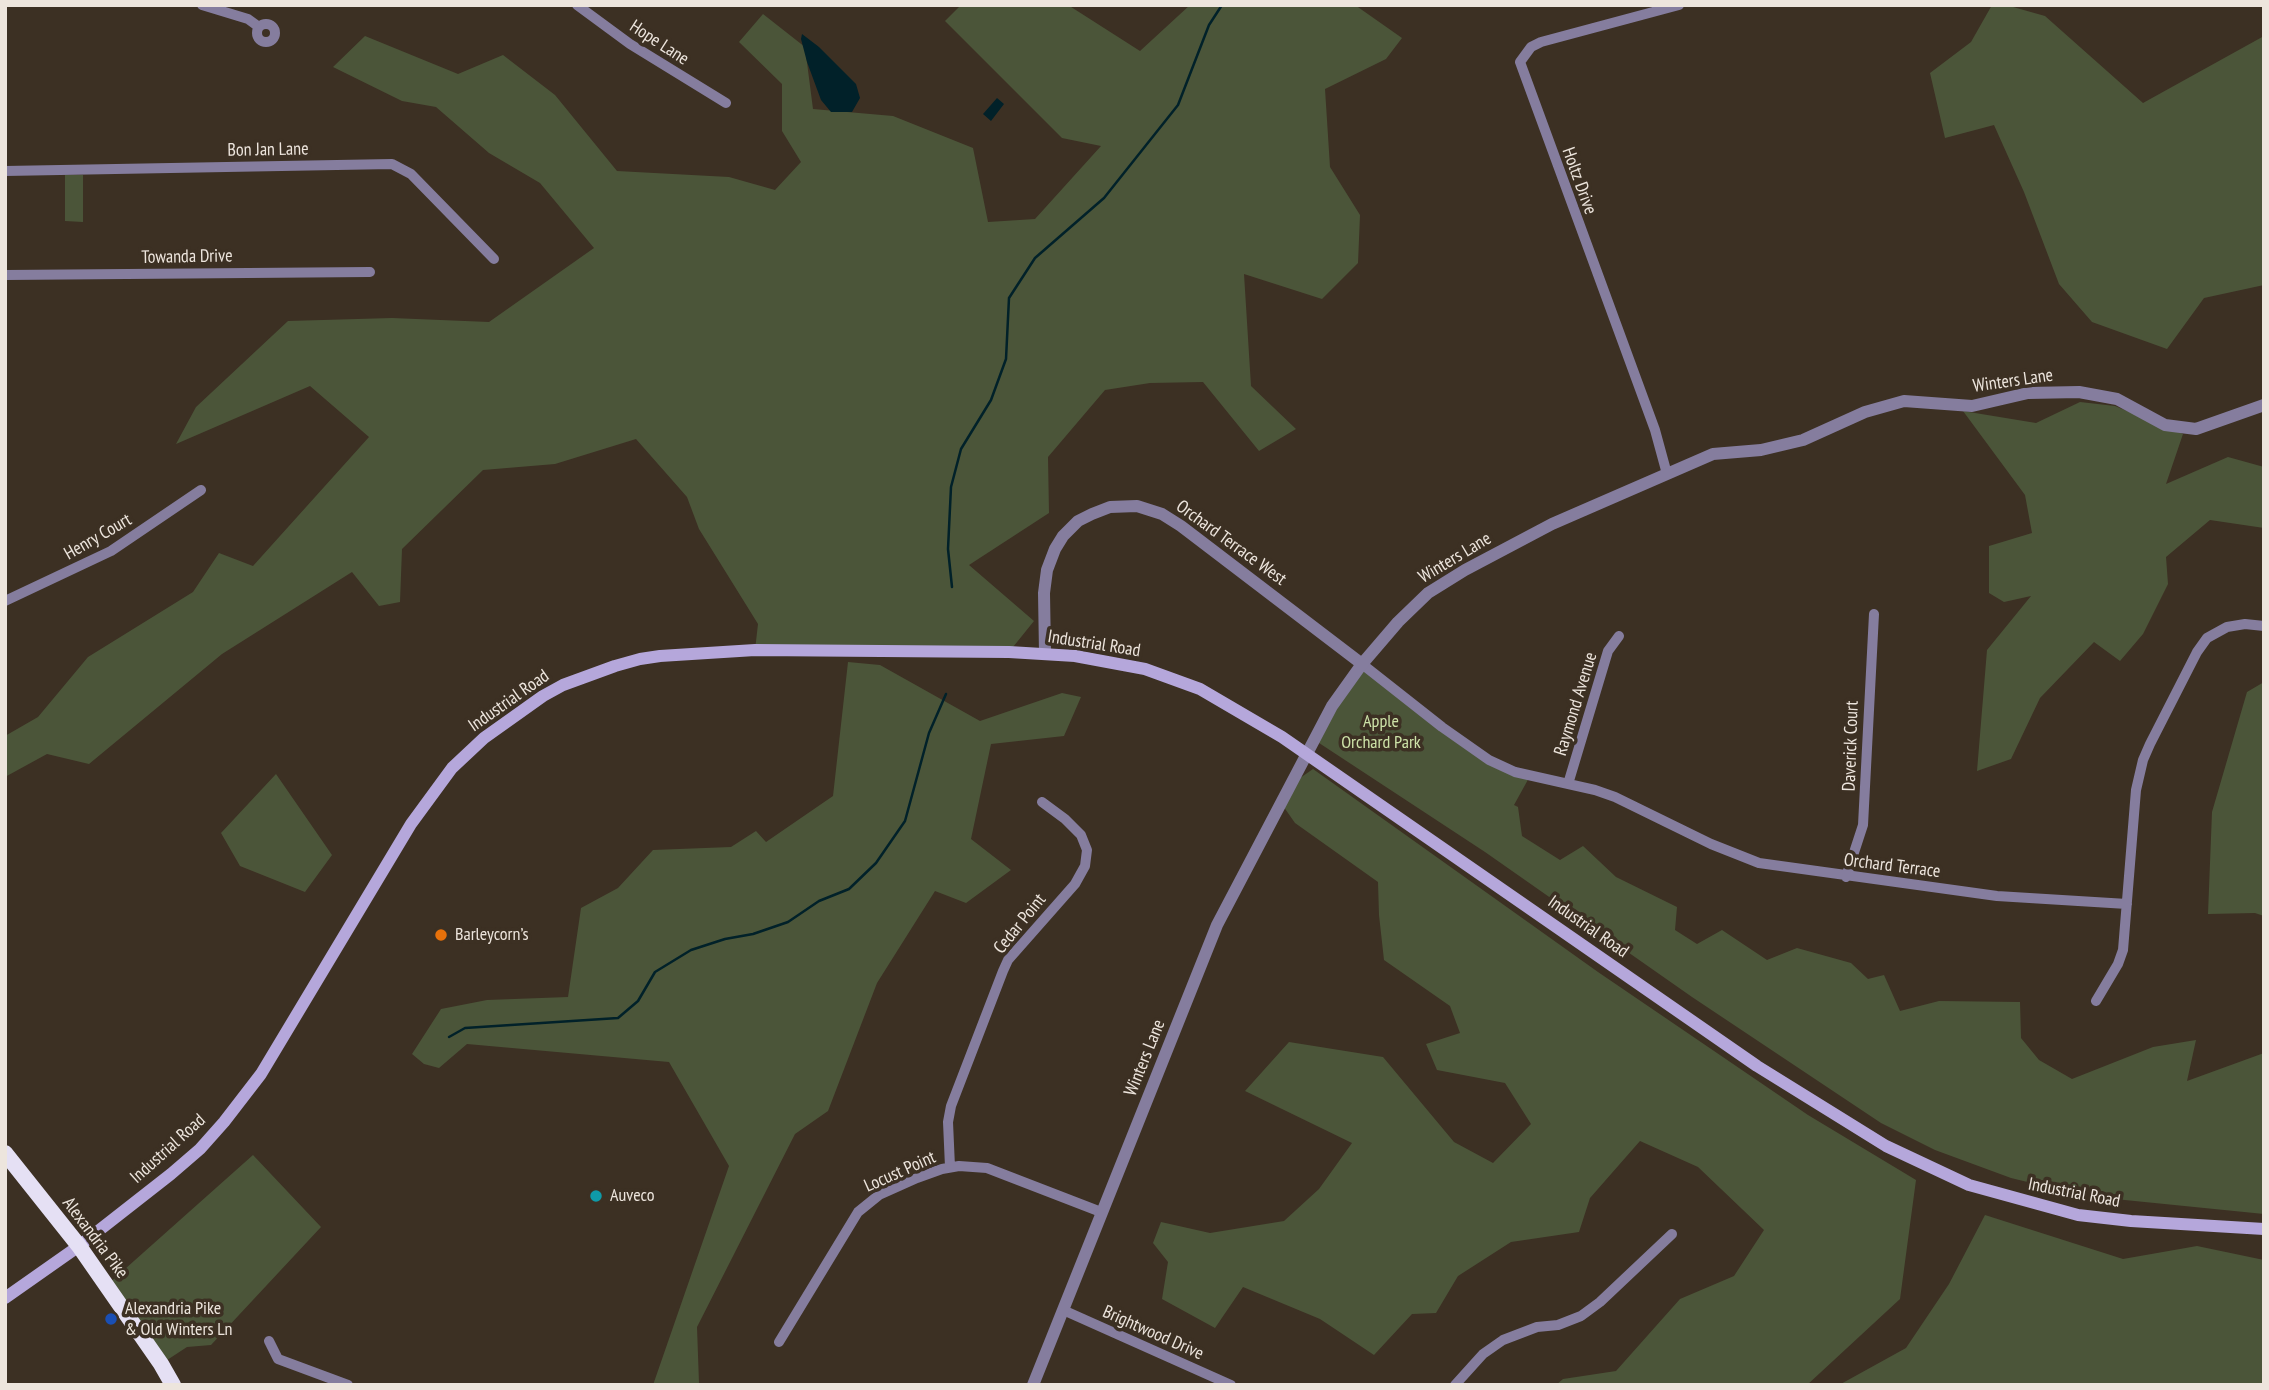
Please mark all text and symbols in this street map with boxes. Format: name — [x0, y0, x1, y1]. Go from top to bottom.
street label: Hope Lane — [625, 16, 693, 70]
street label: Bon Jan Lane — [227, 138, 309, 162]
street label: Holtz Drive — [1557, 145, 1601, 217]
street label: Towanda Drive — [141, 245, 233, 269]
street label: Winters Lane — [1972, 365, 2054, 397]
street label: Orchard Terrace West — [1172, 496, 1290, 590]
street label: Henry Court — [60, 509, 136, 565]
street label: Winters Lane — [1415, 528, 1495, 588]
street label: Industrial Road — [1046, 626, 1142, 662]
street label: Raymond Avenue — [1550, 650, 1602, 758]
street label: Industrial Road — [465, 665, 553, 737]
street label: Daverick Court — [1839, 700, 1863, 792]
park label: Apple Orchard Park — [1341, 711, 1421, 754]
street label: Orchard Terrace — [1842, 849, 1942, 883]
street label: Cedar Point — [989, 890, 1051, 958]
street label: Industrial Road — [1544, 891, 1632, 963]
place label: Barleycorn’s — [455, 924, 528, 946]
marker: Barleycorn’s — [433, 927, 449, 943]
street label: Winters Lane — [1120, 1017, 1170, 1099]
street label: Industrial Road — [126, 1110, 210, 1188]
street label: Locust Point — [861, 1147, 939, 1197]
street label: Industrial Road — [2026, 1173, 2122, 1213]
place label: Auveco — [610, 1185, 654, 1207]
marker: Auveco — [588, 1188, 604, 1204]
street label: Alexandria Pike — [57, 1193, 133, 1283]
place label: Alexandria Pike & Old Winters Ln — [125, 1298, 232, 1340]
street label: Brightwood Drive — [1099, 1301, 1207, 1365]
marker: Alexandria Pike & Old Winters Ln — [103, 1311, 119, 1327]

